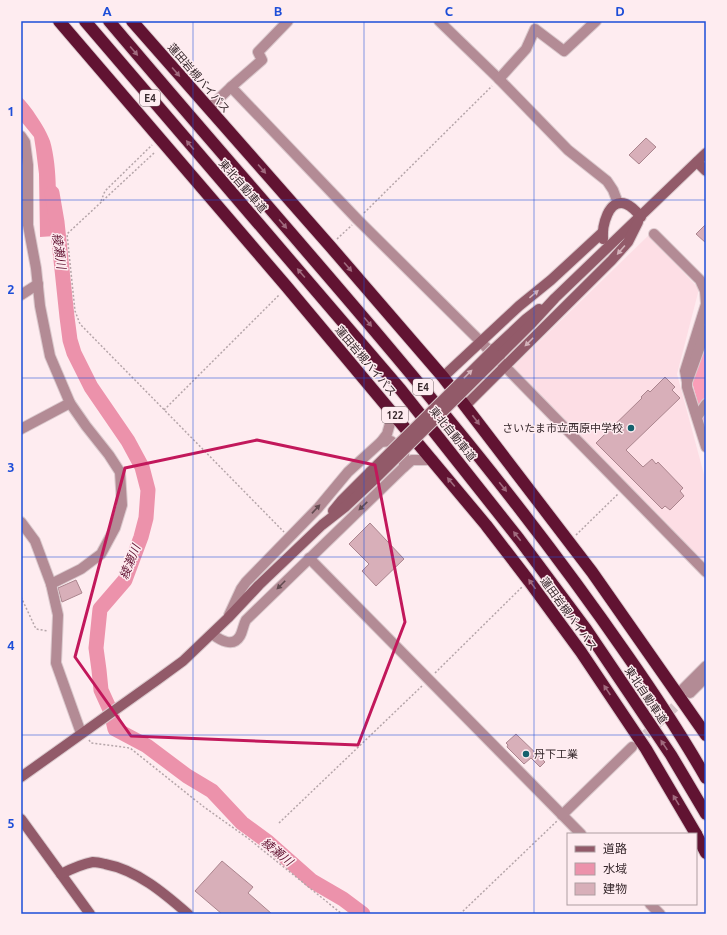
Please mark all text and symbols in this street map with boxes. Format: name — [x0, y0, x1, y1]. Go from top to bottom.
text: A — [102, 4, 112, 18]
text: B — [274, 4, 283, 18]
text: C — [445, 4, 454, 18]
text: D — [615, 4, 625, 18]
street label: 蓮田岩槻バイパス — [166, 41, 232, 115]
one-way arrow — [129, 46, 138, 55]
one-way arrow — [172, 66, 181, 77]
road number: E4 — [140, 90, 160, 106]
text: 1 — [7, 104, 15, 118]
one-way arrow — [186, 139, 195, 150]
street label: 東北自動車道 — [217, 157, 269, 215]
one-way arrow — [257, 165, 266, 174]
one-way arrow — [278, 218, 287, 229]
water label: 綾瀬川 — [51, 232, 69, 272]
one-way arrow — [616, 244, 625, 255]
one-way arrow — [344, 261, 353, 272]
one-way arrow — [296, 268, 305, 279]
text: 2 — [7, 282, 15, 296]
one-way arrow — [528, 290, 539, 299]
one-way arrow — [363, 316, 372, 327]
street label: 蓮田岩槻バイパス — [333, 324, 399, 398]
one-way arrow — [524, 337, 534, 347]
one-way arrow — [463, 369, 473, 379]
road number: E4 — [413, 379, 433, 395]
street label: 東北自動車道 — [428, 405, 478, 463]
road number: 122 — [382, 407, 408, 423]
one-way arrow — [472, 415, 480, 426]
place label: さいたま市立西原中学校 — [502, 422, 623, 434]
marker: さいたま市立西原中学校 — [626, 423, 636, 433]
text: 3 — [7, 460, 15, 474]
one-way arrow — [447, 477, 456, 488]
one-way arrow — [499, 482, 508, 493]
one-way arrow — [358, 501, 368, 511]
one-way arrow — [311, 504, 321, 514]
one-way arrow — [512, 530, 521, 541]
water label: 綾瀬川 — [117, 541, 143, 581]
street label: 蓮田岩槻バイパス — [538, 575, 600, 653]
one-way arrow — [528, 579, 536, 590]
one-way arrow — [276, 581, 286, 590]
text: 4 — [7, 638, 15, 652]
street label: 東北自動車道 — [623, 664, 669, 726]
one-way arrow — [603, 685, 611, 696]
one-way arrow — [660, 740, 668, 750]
place label: 丹下工業 — [534, 748, 578, 760]
marker: 丹下工業 — [521, 749, 531, 759]
one-way arrow — [673, 794, 680, 806]
text: 5 — [7, 816, 15, 830]
legend — [567, 833, 697, 905]
water label: 綾瀬川 — [259, 835, 297, 869]
text: 道路 — [603, 842, 627, 855]
text: 水域 — [603, 862, 627, 875]
text: 建物 — [603, 882, 627, 895]

